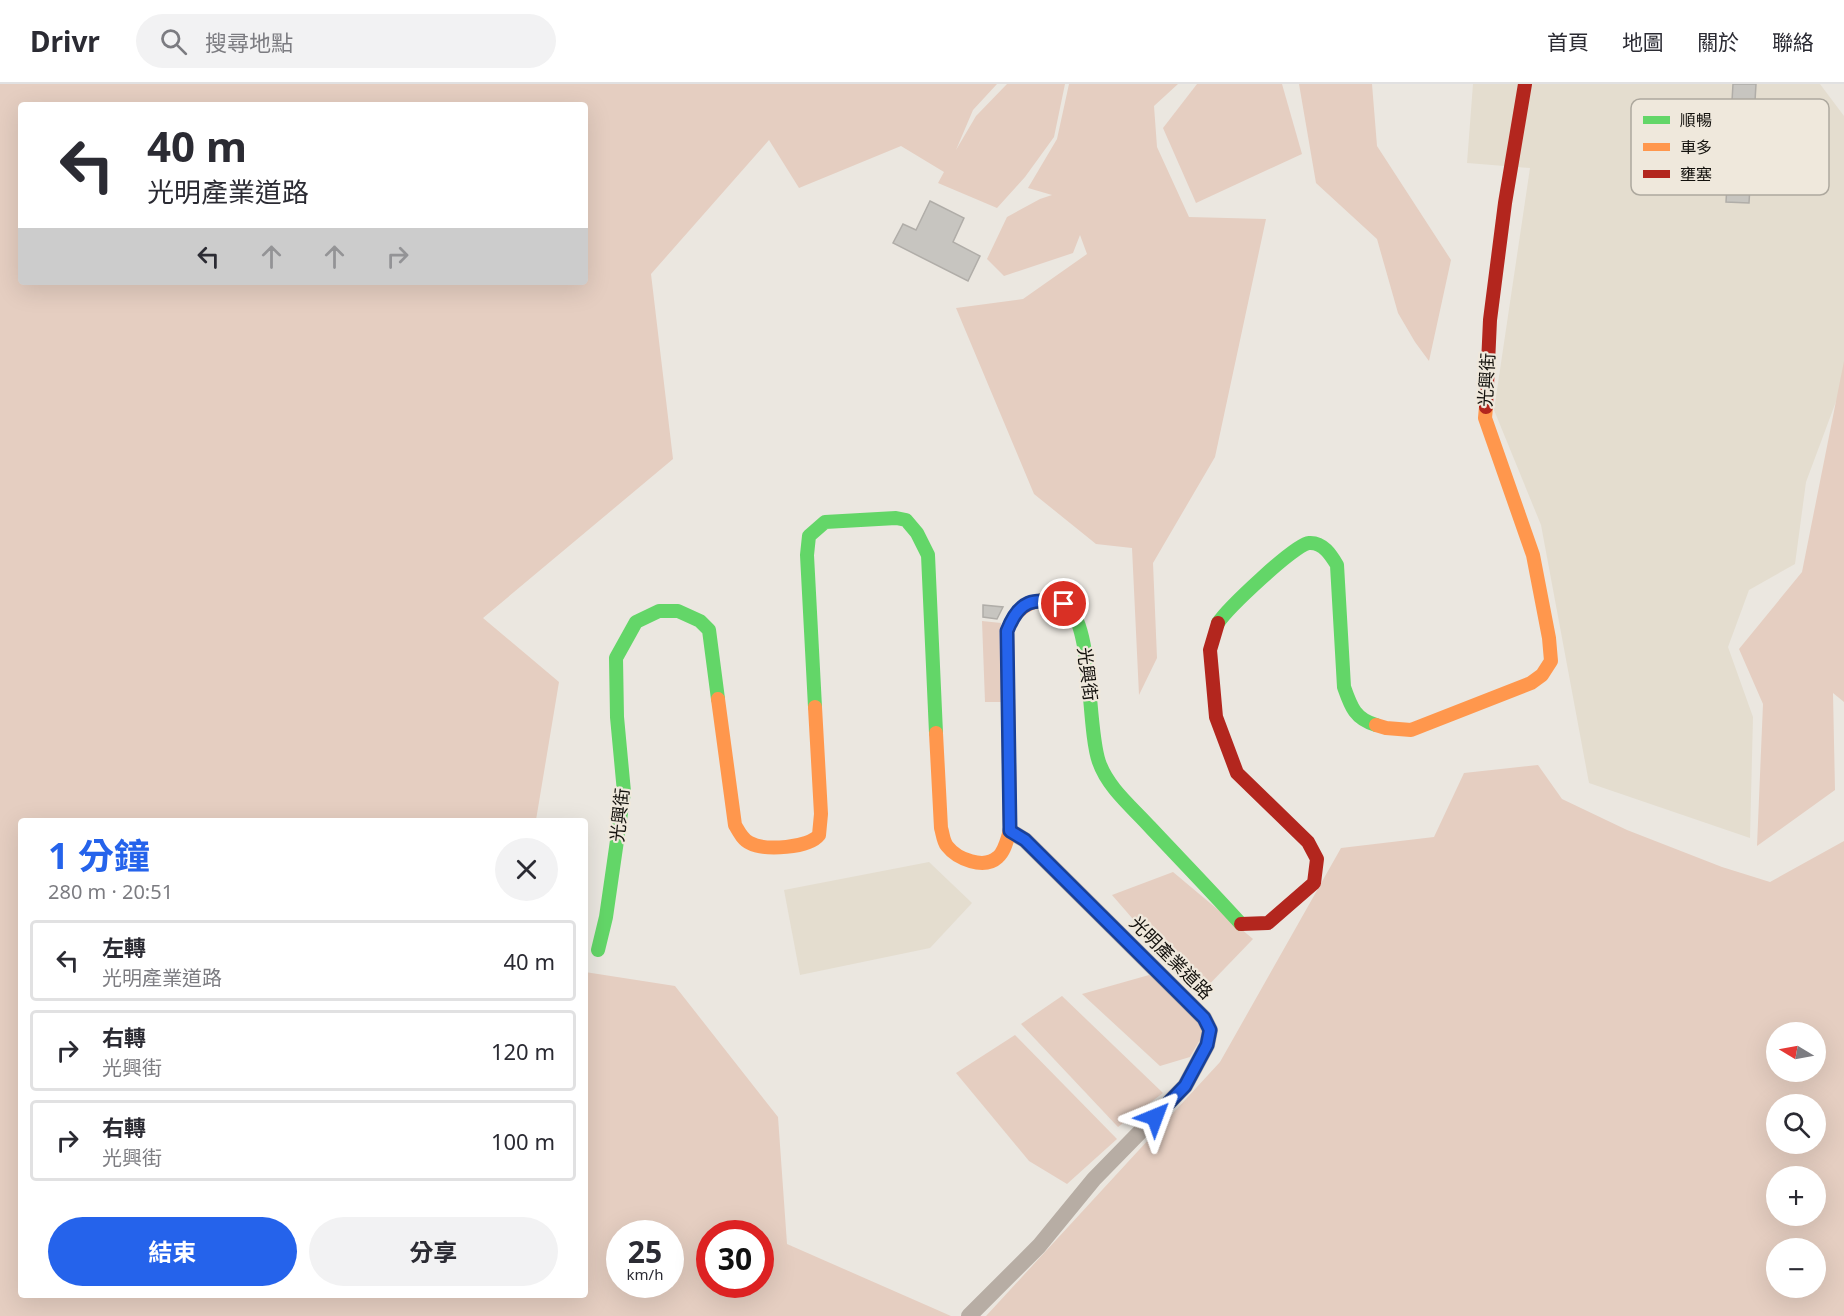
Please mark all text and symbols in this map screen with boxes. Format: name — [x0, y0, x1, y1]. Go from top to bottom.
search box — [136, 14, 556, 68]
text: Drivr — [30, 22, 100, 60]
icon: search — [157, 25, 190, 58]
text: 搜尋地點 — [205, 27, 293, 57]
text: 首頁 — [1547, 28, 1589, 56]
text: 地圖 — [1622, 28, 1664, 56]
text: 關於 — [1697, 28, 1739, 56]
text: 聯絡 — [1772, 28, 1814, 56]
legend — [1631, 99, 1829, 195]
text: 順暢 — [1680, 109, 1712, 131]
text: 40 m — [147, 117, 247, 174]
icon: left — [48, 126, 126, 204]
text: 車多 — [1680, 136, 1712, 158]
text: 壅塞 — [1680, 163, 1712, 185]
text: 光明產業道路 — [147, 173, 309, 210]
icon: left — [192, 240, 225, 273]
icon: ahead — [255, 240, 288, 273]
icon: ahead — [318, 240, 351, 273]
icon: right — [381, 240, 414, 273]
street label: 光興街 — [1473, 352, 1499, 408]
pin — [1038, 578, 1089, 629]
icon: arrive — [1047, 587, 1080, 620]
street label: 光興街 — [1073, 646, 1103, 702]
street label: 光興街 — [604, 787, 634, 843]
text: 1 分鐘 — [48, 831, 150, 880]
button: close — [495, 838, 558, 901]
text: 280 m · 20:51 — [48, 878, 173, 905]
street label: 光明產業道路 — [1125, 911, 1218, 1004]
text: 左轉 — [102, 932, 146, 962]
icon: left — [51, 944, 84, 977]
text: 40 m — [504, 946, 555, 976]
text: 光明產業道路 — [102, 964, 222, 991]
text: 右轉 — [102, 1022, 146, 1052]
north arrow — [1766, 1022, 1826, 1082]
map controls — [1766, 1022, 1826, 1298]
icon: right — [51, 1034, 84, 1067]
text: 120 m — [491, 1036, 555, 1066]
text: 光興街 — [102, 1054, 162, 1081]
position arrow — [1123, 1085, 1187, 1149]
button: search — [1766, 1094, 1826, 1154]
text: 右轉 — [102, 1112, 146, 1142]
icon: right — [51, 1124, 84, 1157]
text: 100 m — [491, 1126, 555, 1156]
text: 光興街 — [102, 1144, 162, 1171]
button: + — [1766, 1166, 1826, 1226]
button: 結束 — [48, 1217, 297, 1286]
button: 分享 — [309, 1217, 558, 1286]
speed limit sign: 30 — [696, 1220, 774, 1298]
text: 25 — [628, 1231, 662, 1272]
button: − — [1766, 1238, 1826, 1298]
text: km/h — [627, 1264, 663, 1284]

